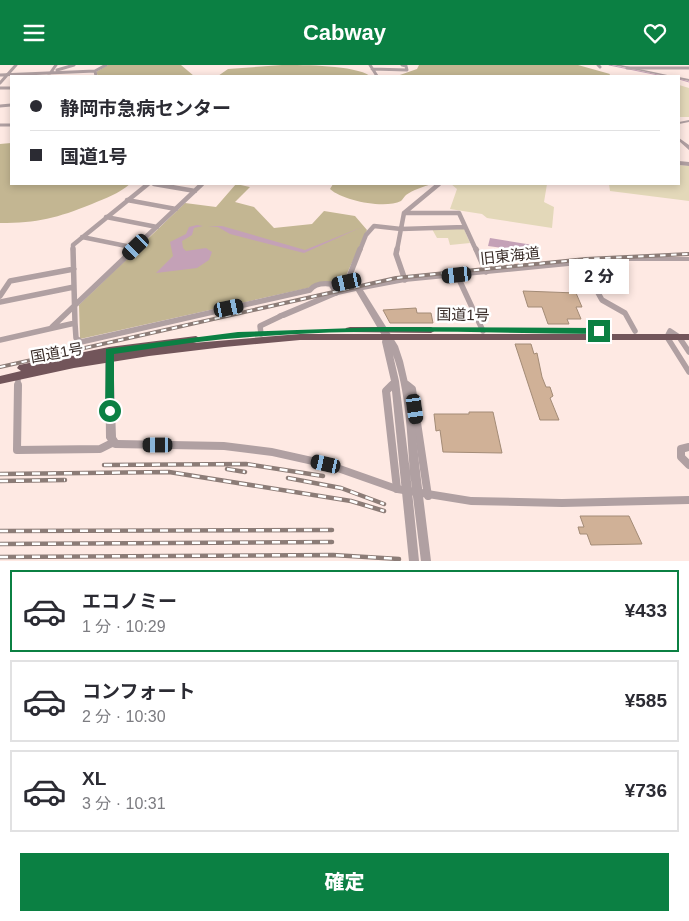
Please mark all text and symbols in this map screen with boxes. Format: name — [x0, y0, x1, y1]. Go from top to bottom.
icon: menu — [20, 19, 48, 47]
icon: heart — [641, 19, 669, 47]
text: Cabway — [303, 20, 386, 45]
text: 静岡市急病センター — [60, 98, 231, 119]
text: 国道1号 — [60, 146, 128, 167]
car — [119, 231, 152, 263]
street label: 旧東海道 — [479, 244, 541, 267]
callout: 2 分 — [569, 259, 629, 293]
car — [441, 266, 472, 284]
text: 2 分 — [584, 268, 614, 285]
car — [330, 271, 363, 293]
car — [212, 298, 245, 318]
street label: 国道1号 — [436, 306, 490, 323]
route end — [588, 320, 610, 342]
street label: 国道1号 — [29, 340, 85, 366]
car — [405, 393, 424, 425]
route start — [99, 400, 121, 422]
car — [143, 438, 173, 453]
car — [309, 453, 342, 475]
icon: car — [22, 589, 67, 634]
text: エコノミー — [82, 591, 177, 612]
text: ¥433 — [625, 600, 667, 621]
text: 1 分 · 10:29 — [82, 618, 166, 635]
icon: car — [22, 679, 67, 724]
text: コンフォート — [82, 681, 195, 702]
text: ¥585 — [625, 690, 667, 711]
text: 2 分 · 10:30 — [82, 708, 166, 725]
text: XL — [82, 768, 106, 789]
icon: car — [22, 769, 67, 814]
text: ¥736 — [625, 780, 667, 801]
text: 3 分 · 10:31 — [82, 795, 166, 812]
button: 確定 — [20, 853, 669, 911]

